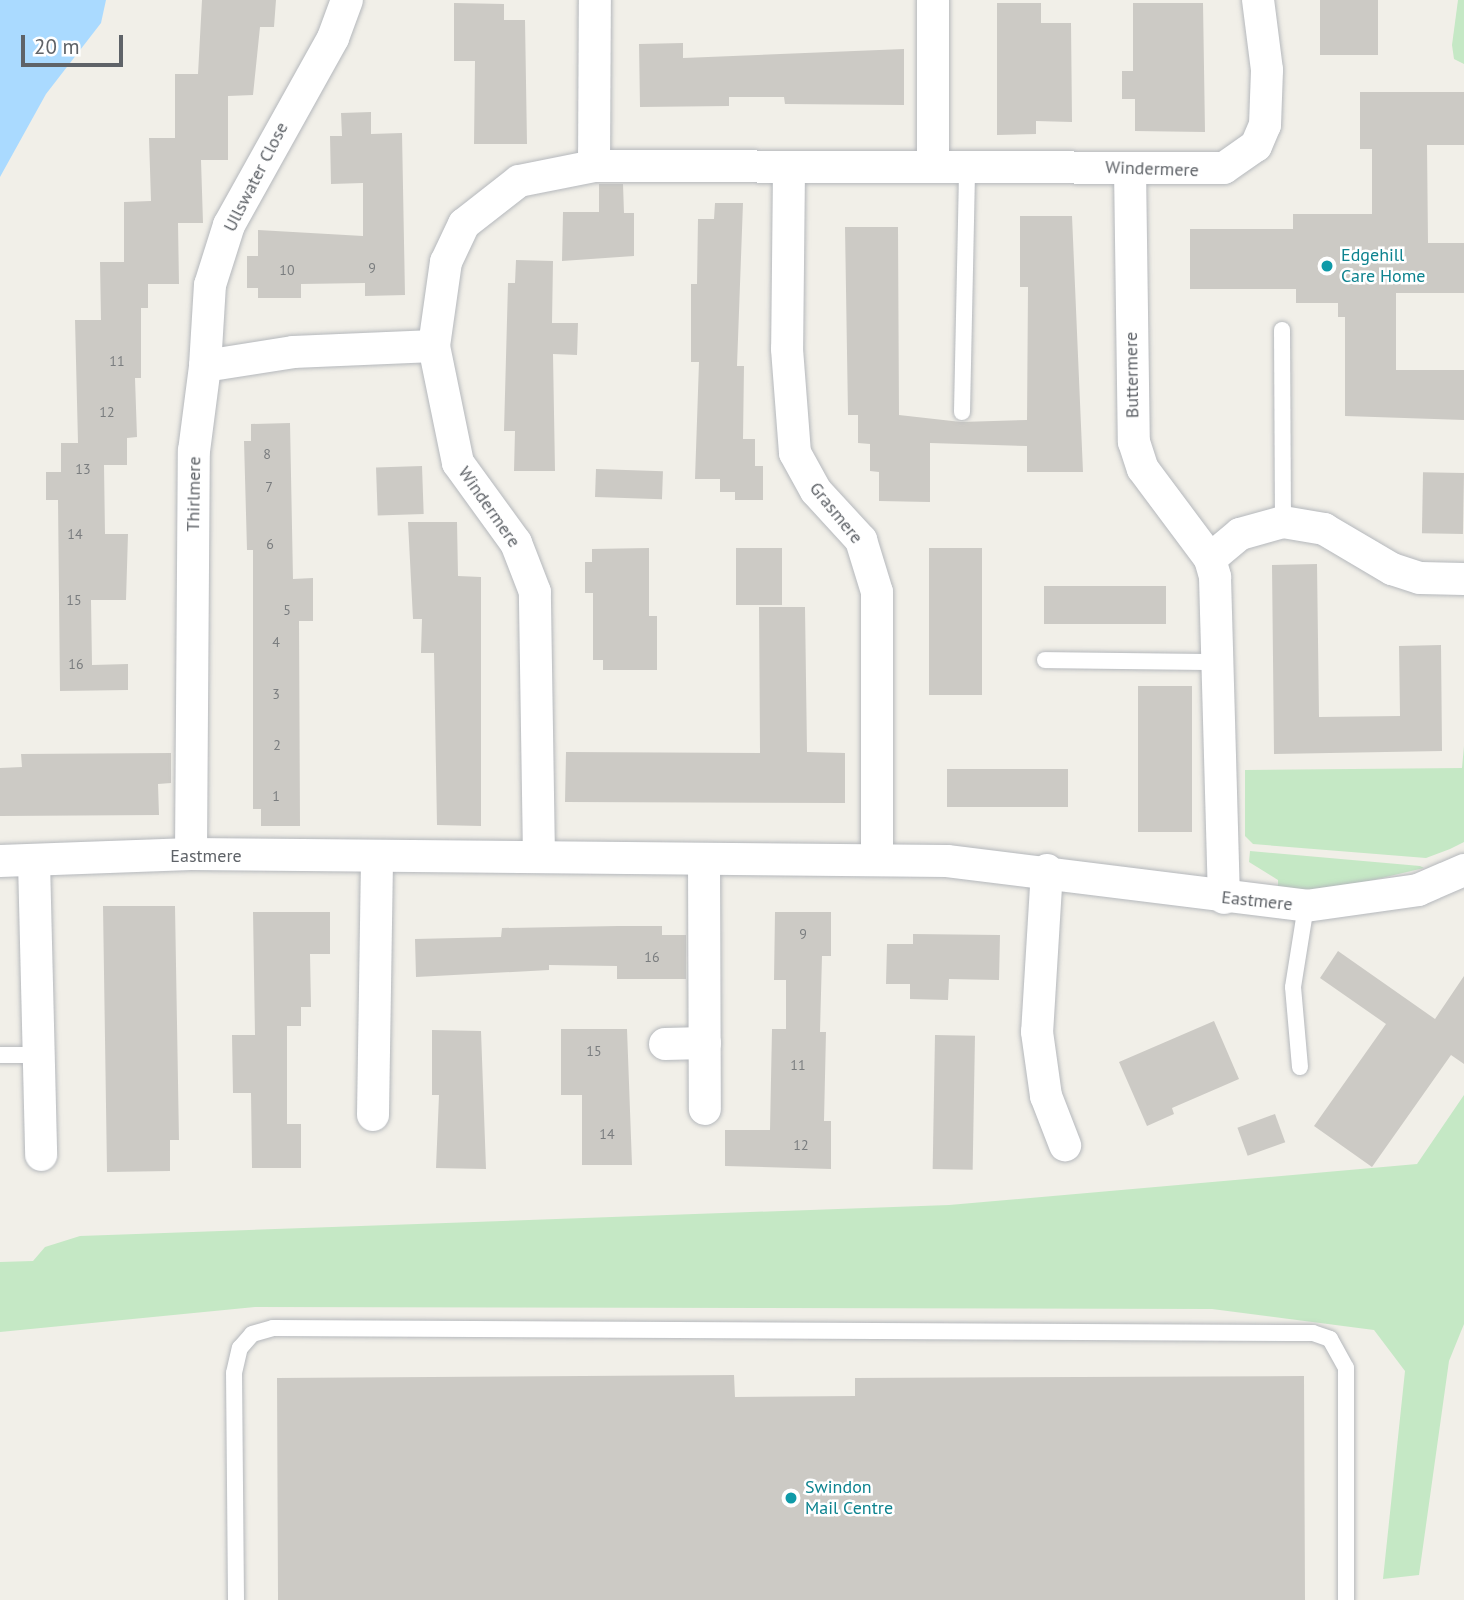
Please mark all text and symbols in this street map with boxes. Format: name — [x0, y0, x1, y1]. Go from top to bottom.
scale bar — [24, 21, 126, 65]
text: 20 m — [34, 33, 80, 60]
street label: Ullswater Close — [219, 119, 293, 235]
street label: Windermere — [1105, 157, 1199, 181]
place label: Edgehill Care Home — [1341, 245, 1425, 288]
marker: Edgehill Care Home — [1319, 258, 1335, 274]
house number: 9 — [368, 260, 376, 276]
house number: 10 — [279, 262, 295, 278]
street label: Buttermere — [1120, 332, 1144, 418]
house number: 11 — [109, 353, 125, 369]
house number: 12 — [99, 404, 115, 420]
house number: 8 — [263, 446, 271, 462]
street label: Thirlmere — [183, 456, 205, 532]
house number: 13 — [75, 461, 91, 477]
street label: Windermere — [453, 462, 525, 552]
street label: Grasmere — [805, 478, 867, 548]
house number: 7 — [265, 479, 273, 495]
house number: 14 — [67, 526, 83, 542]
house number: 6 — [266, 536, 274, 552]
house number: 15 — [66, 592, 82, 608]
house number: 5 — [283, 602, 291, 618]
house number: 4 — [272, 634, 280, 650]
house number: 16 — [68, 656, 84, 672]
house number: 3 — [272, 686, 280, 702]
house number: 2 — [273, 737, 281, 753]
house number: 1 — [272, 788, 280, 804]
street label: Eastmere — [170, 845, 242, 867]
street label: Eastmere — [1220, 887, 1294, 915]
house number: 9 — [799, 926, 807, 942]
house number: 16 — [644, 949, 660, 965]
house number: 15 — [586, 1043, 602, 1059]
house number: 11 — [790, 1057, 806, 1073]
house number: 14 — [599, 1126, 615, 1142]
house number: 12 — [793, 1137, 809, 1153]
place label: Swindon Mail Centre — [805, 1477, 893, 1520]
marker: Swindon Mail Centre — [783, 1490, 799, 1506]

